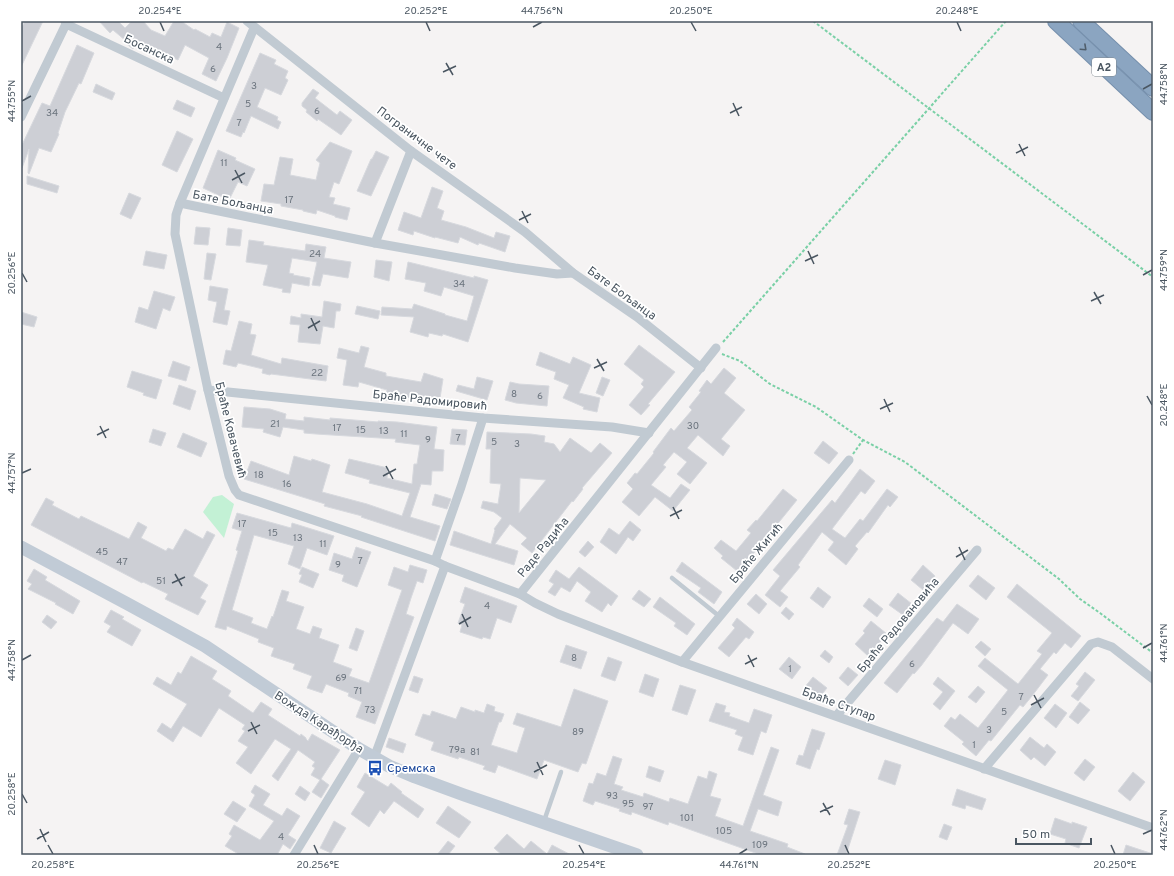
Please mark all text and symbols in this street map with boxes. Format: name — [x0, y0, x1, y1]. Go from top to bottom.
text: 20.254°E — [138, 5, 182, 18]
text: 20.252°E — [404, 5, 448, 18]
text: 44.756°N — [521, 5, 563, 18]
text: 20.250°E — [669, 5, 713, 18]
text: 20.248°E — [935, 5, 979, 18]
street label: Босанска — [121, 31, 176, 68]
house number: 4 — [216, 41, 222, 54]
one-way arrow — [1079, 43, 1087, 51]
road number: A2 — [1092, 58, 1116, 76]
house number: 6 — [210, 63, 216, 76]
text: 44.758°N — [1158, 63, 1171, 105]
text: 44.755°N — [6, 80, 19, 122]
house number: 3 — [251, 80, 257, 93]
house number: 5 — [245, 98, 251, 111]
street label: Пограничне чете — [373, 103, 460, 174]
house number: 6 — [314, 105, 320, 118]
house number: 34 — [46, 107, 58, 120]
house number: 7 — [236, 117, 242, 130]
house number: 11 — [220, 157, 228, 170]
street label: Бате Бољанца — [191, 187, 275, 219]
house number: 17 — [285, 194, 293, 207]
house number: 24 — [309, 248, 321, 261]
text: 44.759°N — [1158, 249, 1171, 291]
text: 20.256°E — [6, 251, 19, 295]
street label: Бате Бољанца — [584, 263, 659, 324]
house number: 34 — [453, 278, 465, 291]
house number: 22 — [311, 367, 323, 380]
street label: Браће Ковачевић — [210, 380, 250, 480]
text: 20.248°E — [1158, 383, 1171, 427]
street label: Браће Радомировић — [372, 387, 488, 415]
house number: 8 — [511, 388, 517, 401]
house number: 6 — [537, 390, 543, 403]
house number: 21 — [270, 418, 280, 431]
house number: 30 — [687, 420, 699, 433]
house number: 17 — [333, 422, 341, 435]
house number: 15 — [356, 424, 366, 437]
house number: 13 — [379, 425, 389, 438]
house number: 11 — [400, 428, 408, 441]
house number: 7 — [455, 432, 461, 445]
house number: 9 — [425, 434, 431, 447]
house number: 5 — [491, 436, 497, 449]
house number: 3 — [514, 438, 520, 451]
text: 44.757°N — [6, 452, 19, 494]
house number: 18 — [254, 469, 264, 482]
house number: 16 — [282, 478, 292, 491]
street label: Раде Радића — [515, 514, 573, 581]
house number: 17 — [238, 518, 246, 531]
street label: Браће Жигић — [727, 520, 787, 587]
house number: 15 — [268, 527, 278, 540]
house number: 13 — [293, 532, 303, 545]
house number: 11 — [319, 538, 327, 551]
house number: 45 — [96, 546, 108, 559]
house number: 7 — [357, 555, 363, 568]
house number: 47 — [116, 556, 128, 569]
house number: 9 — [335, 559, 341, 572]
house number: 51 — [156, 575, 166, 588]
street label: Браће Радовановића — [854, 575, 943, 677]
house number: 4 — [484, 600, 490, 613]
text: 44.761°N — [1158, 623, 1171, 663]
text: 44.758°N — [6, 639, 19, 681]
house number: 8 — [571, 652, 577, 665]
house number: 6 — [909, 658, 915, 671]
house number: 1 — [788, 663, 792, 676]
house number: 69 — [335, 672, 347, 685]
street label: Браће Ступар — [800, 684, 878, 726]
house number: 71 — [353, 685, 363, 698]
street label: Вожда Карађорђа — [271, 688, 366, 758]
house number: 7 — [1018, 691, 1024, 704]
house number: 73 — [364, 704, 376, 717]
house number: 5 — [1001, 706, 1007, 719]
house number: 3 — [986, 724, 992, 737]
house number: 89 — [572, 726, 584, 739]
house number: 1 — [972, 739, 976, 752]
house number: 79a — [449, 744, 465, 757]
house number: 81 — [470, 746, 480, 759]
bus stop icon: Сремска — [366, 759, 384, 777]
place label: Сремска — [387, 761, 436, 777]
text: 20.258°E — [6, 772, 19, 816]
house number: 93 — [606, 790, 618, 803]
house number: 95 — [622, 798, 634, 811]
house number: 97 — [643, 801, 653, 814]
text: 44.762°N — [1158, 809, 1171, 851]
house number: 101 — [680, 812, 694, 825]
scale bar — [1016, 820, 1091, 846]
house number: 105 — [716, 825, 732, 838]
text: 50 m — [1022, 827, 1050, 843]
house number: 4 — [278, 831, 284, 844]
house number: 109 — [752, 839, 768, 852]
text: 20.258°E — [31, 859, 75, 872]
text: 20.256°E — [296, 859, 340, 872]
text: 20.254°E — [562, 859, 606, 872]
text: 44.761°N — [719, 859, 759, 872]
text: 20.252°E — [827, 859, 871, 872]
text: 20.250°E — [1093, 859, 1137, 872]

